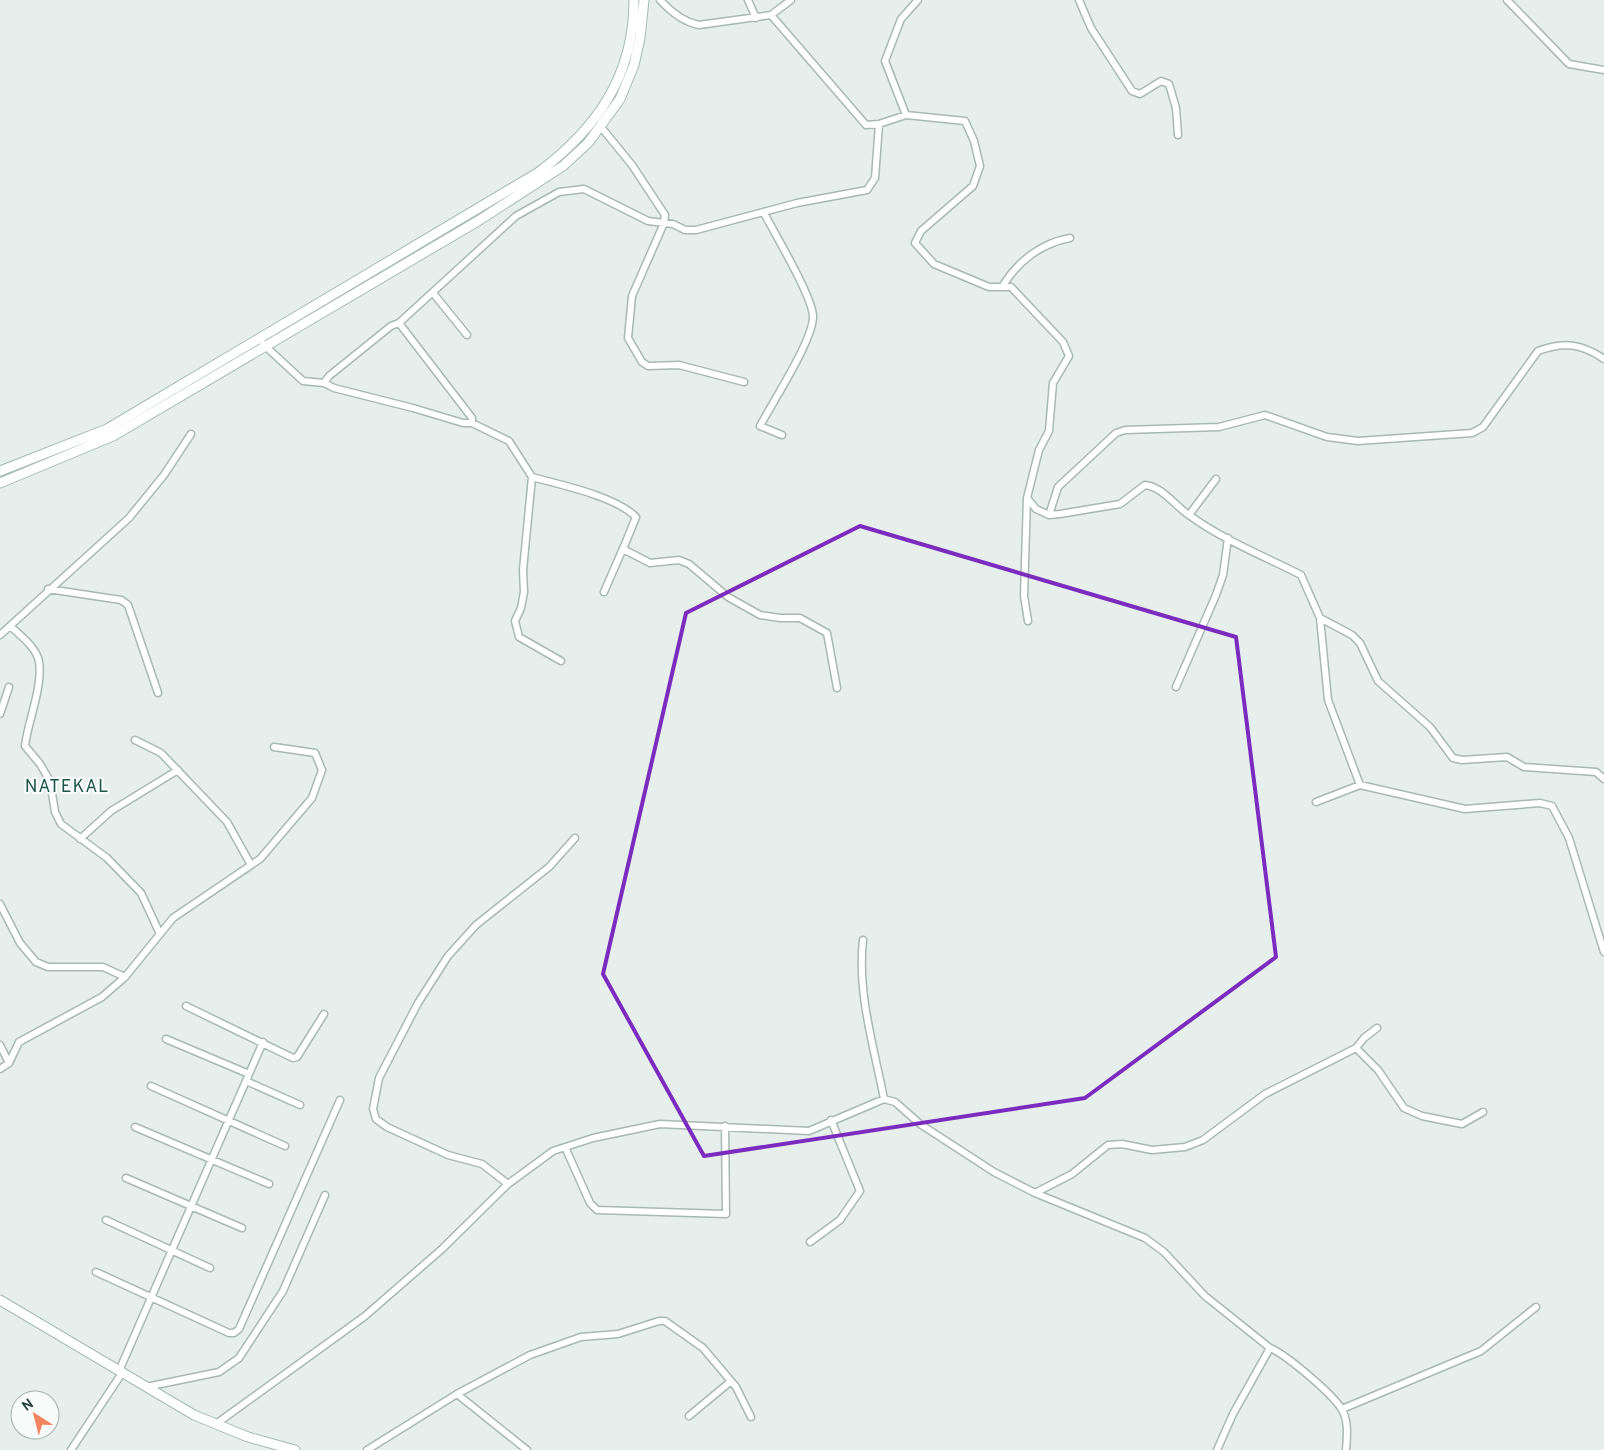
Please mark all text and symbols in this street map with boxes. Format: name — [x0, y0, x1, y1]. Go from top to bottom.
district label: NATEKAL — [25, 776, 109, 799]
north arrow — [10, 1390, 60, 1440]
text: N — [19, 1396, 37, 1416]

